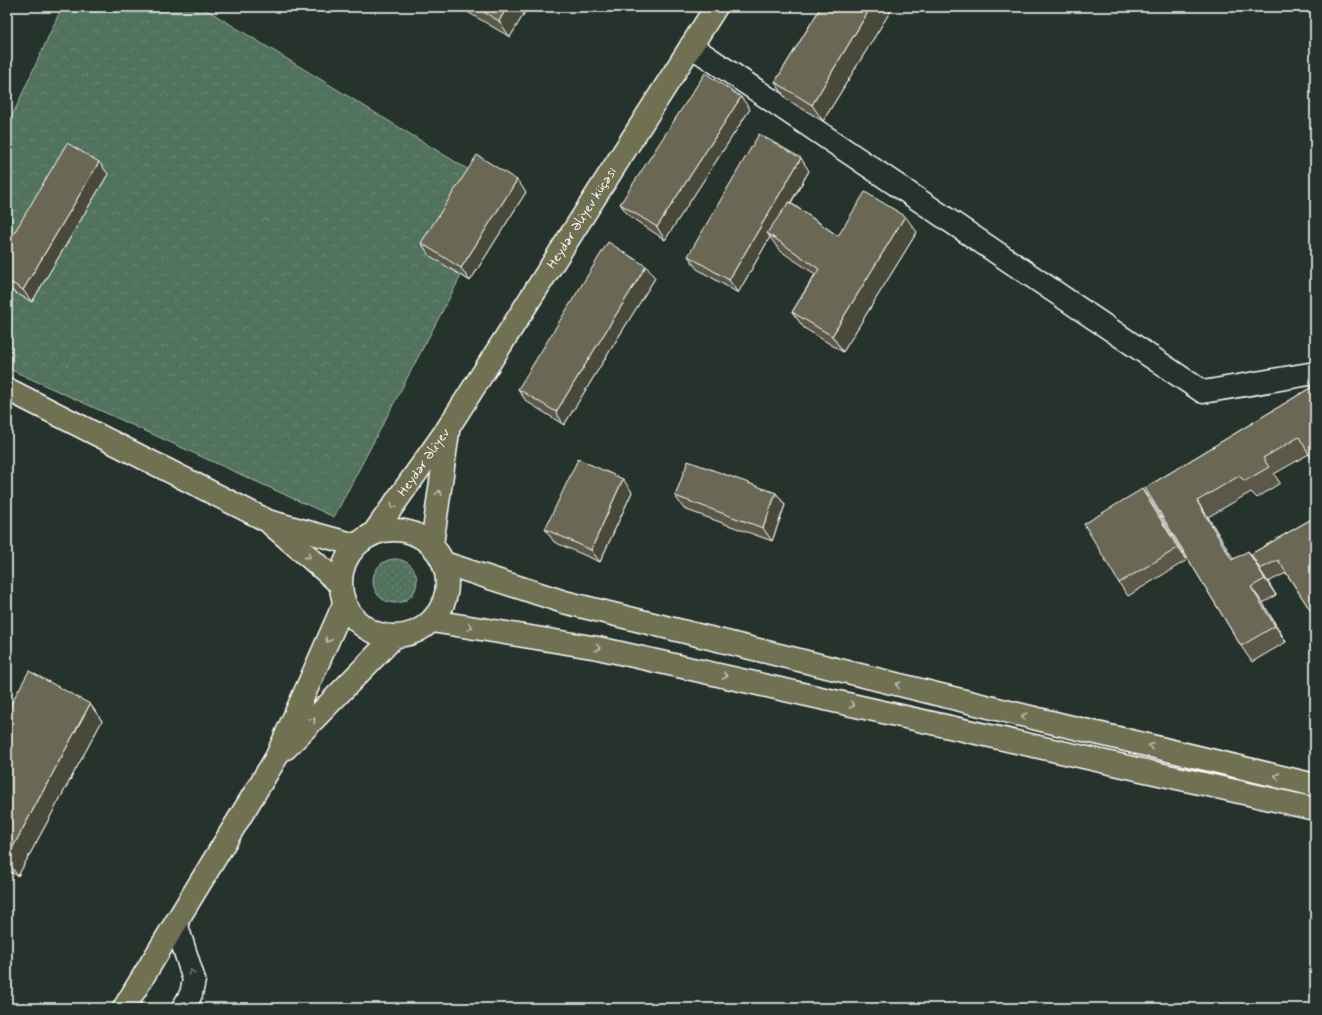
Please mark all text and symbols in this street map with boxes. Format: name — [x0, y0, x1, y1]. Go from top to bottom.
street label: Heydər Əliyev küçəsi — [543, 164, 621, 272]
street label: Heydər Əliyev — [394, 424, 454, 500]
one-way arrow — [434, 490, 443, 496]
one-way arrow — [391, 501, 398, 508]
one-way arrow — [303, 552, 311, 559]
one-way arrow — [467, 623, 473, 631]
one-way arrow — [325, 635, 333, 643]
one-way arrow — [595, 643, 602, 652]
one-way arrow — [722, 672, 729, 680]
one-way arrow — [895, 681, 901, 689]
one-way arrow — [849, 700, 855, 708]
one-way arrow — [1021, 712, 1027, 720]
one-way arrow — [308, 717, 316, 725]
one-way arrow — [1147, 742, 1154, 750]
one-way arrow — [1274, 772, 1280, 780]
one-way arrow — [188, 969, 196, 976]

